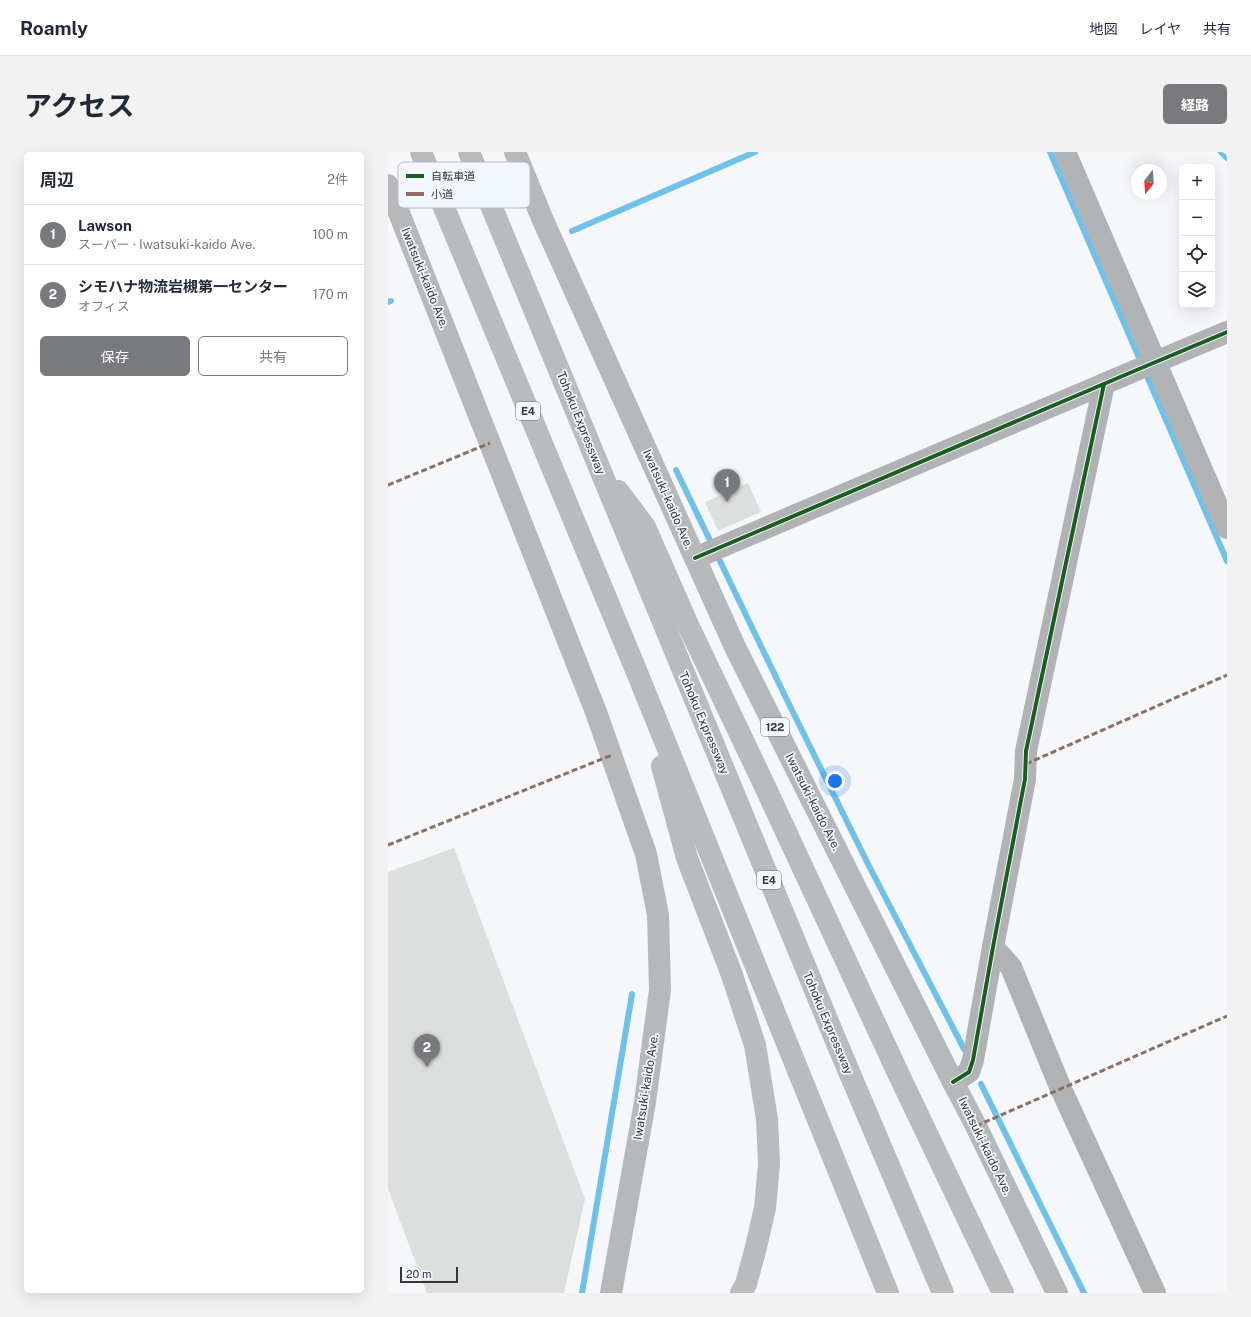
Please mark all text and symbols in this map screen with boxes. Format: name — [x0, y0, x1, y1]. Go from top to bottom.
text: Roamly — [20, 17, 88, 39]
text: 地図 — [1089, 21, 1117, 37]
text: レイヤ — [1139, 21, 1181, 37]
text: 共有 — [1203, 21, 1231, 37]
button: 経路 — [1163, 84, 1227, 124]
text: アクセス — [24, 89, 135, 122]
legend — [398, 162, 530, 208]
north arrow — [1131, 164, 1167, 200]
map controls — [1179, 164, 1215, 308]
button: + — [1179, 164, 1215, 200]
text: 周辺 — [40, 170, 74, 190]
text: 自転車道 — [431, 170, 475, 182]
text: 2件 — [327, 172, 348, 187]
text: 小道 — [431, 188, 453, 200]
button: − — [1179, 200, 1215, 236]
text: Lawson — [78, 217, 132, 234]
street label: Iwatsuki-kaido Ave. — [398, 226, 452, 330]
text: 1 — [50, 227, 56, 242]
text: 100 m — [312, 227, 348, 242]
button: locate — [1179, 236, 1215, 272]
text: スーパー · Iwatsuki-kaido Ave. — [78, 237, 255, 252]
button: layers — [1179, 272, 1215, 308]
text: シモハナ物流岩槻第一センター — [78, 278, 288, 295]
text: 2 — [49, 287, 57, 302]
text: 170 m — [313, 287, 348, 302]
text: オフィス — [78, 299, 130, 314]
button: 保存 — [40, 336, 190, 376]
button: 共有 — [198, 336, 348, 376]
street label: Tohoku Expressway — [554, 369, 608, 477]
road number: E4 — [516, 402, 540, 420]
street label: Iwatsuki-kaido Ave. — [640, 447, 696, 551]
pin: 1 — [714, 469, 740, 502]
street label: Tohoku Expressway — [676, 670, 732, 777]
road number: 122 — [761, 718, 789, 736]
street label: Iwatsuki-kaido Ave. — [782, 751, 844, 853]
your location — [825, 771, 845, 791]
road number: E4 — [757, 871, 781, 889]
street label: Tohoku Expressway — [800, 970, 856, 1077]
street label: Iwatsuki-kaido Ave. — [631, 1033, 661, 1141]
pin: 2 — [414, 1034, 440, 1067]
street label: Iwatsuki-kaido Ave. — [955, 1095, 1015, 1197]
scale bar — [400, 1265, 458, 1284]
text: 20 m — [406, 1268, 431, 1280]

